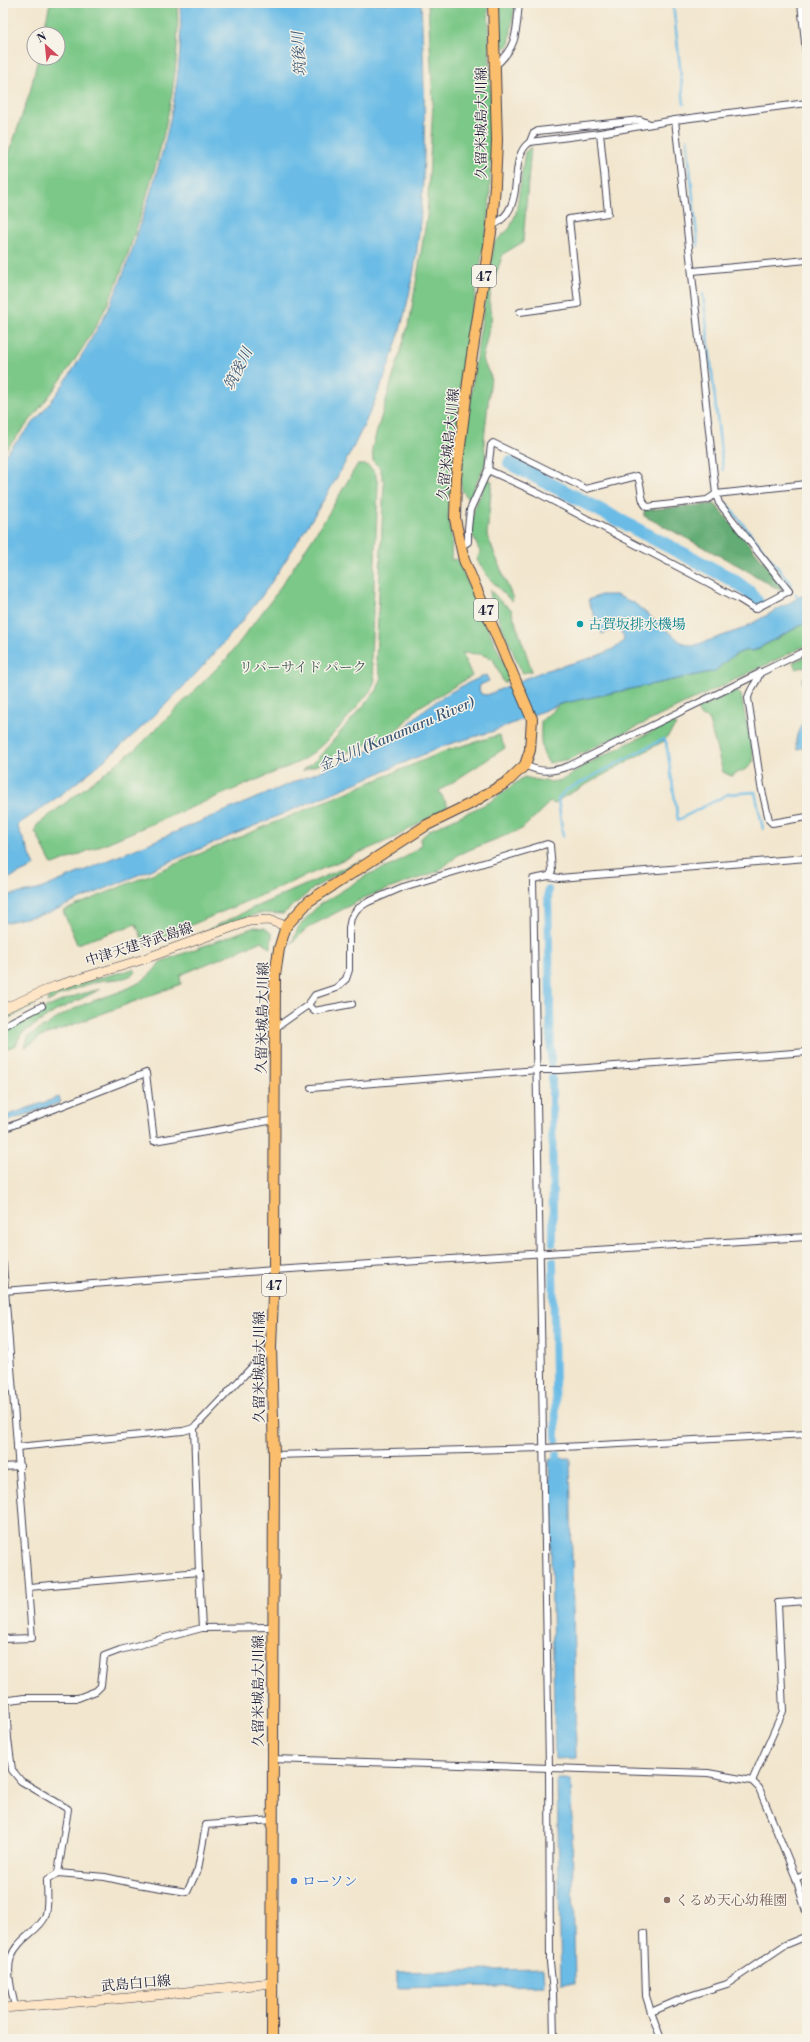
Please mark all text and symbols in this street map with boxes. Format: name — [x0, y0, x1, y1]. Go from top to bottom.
north arrow — [26, 26, 66, 66]
water label: 筑後川 — [288, 29, 311, 77]
text: N — [35, 30, 49, 46]
street label: 久留米城島大川線 — [473, 67, 491, 179]
road number: 47 — [472, 265, 496, 287]
water label: 筑後川 — [220, 343, 258, 394]
street label: 久留米城島大川線 — [434, 387, 464, 501]
road number: 47 — [474, 599, 498, 621]
place label: 古賀坂排水機場 — [588, 616, 686, 634]
marker: 古賀坂排水機場 — [575, 619, 585, 629]
park label: リバーサイド パーク — [239, 659, 367, 677]
water label: 金丸川 (Kanamaru River) — [315, 693, 478, 776]
street label: 中津天建寺武島線 — [83, 919, 195, 971]
street label: 久留米城島大川線 — [253, 962, 273, 1074]
road number: 47 — [262, 1274, 286, 1296]
street label: 久留米城島大川線 — [251, 1311, 269, 1423]
street label: 久留米城島大川線 — [250, 1635, 268, 1747]
place label: ローソン — [302, 1873, 357, 1891]
marker: ローソン — [289, 1876, 299, 1886]
place label: くるめ天心幼稚園 — [675, 1892, 787, 1910]
marker: くるめ天心幼稚園 — [662, 1895, 672, 1905]
street label: 武島白口線 — [100, 1972, 172, 1996]

